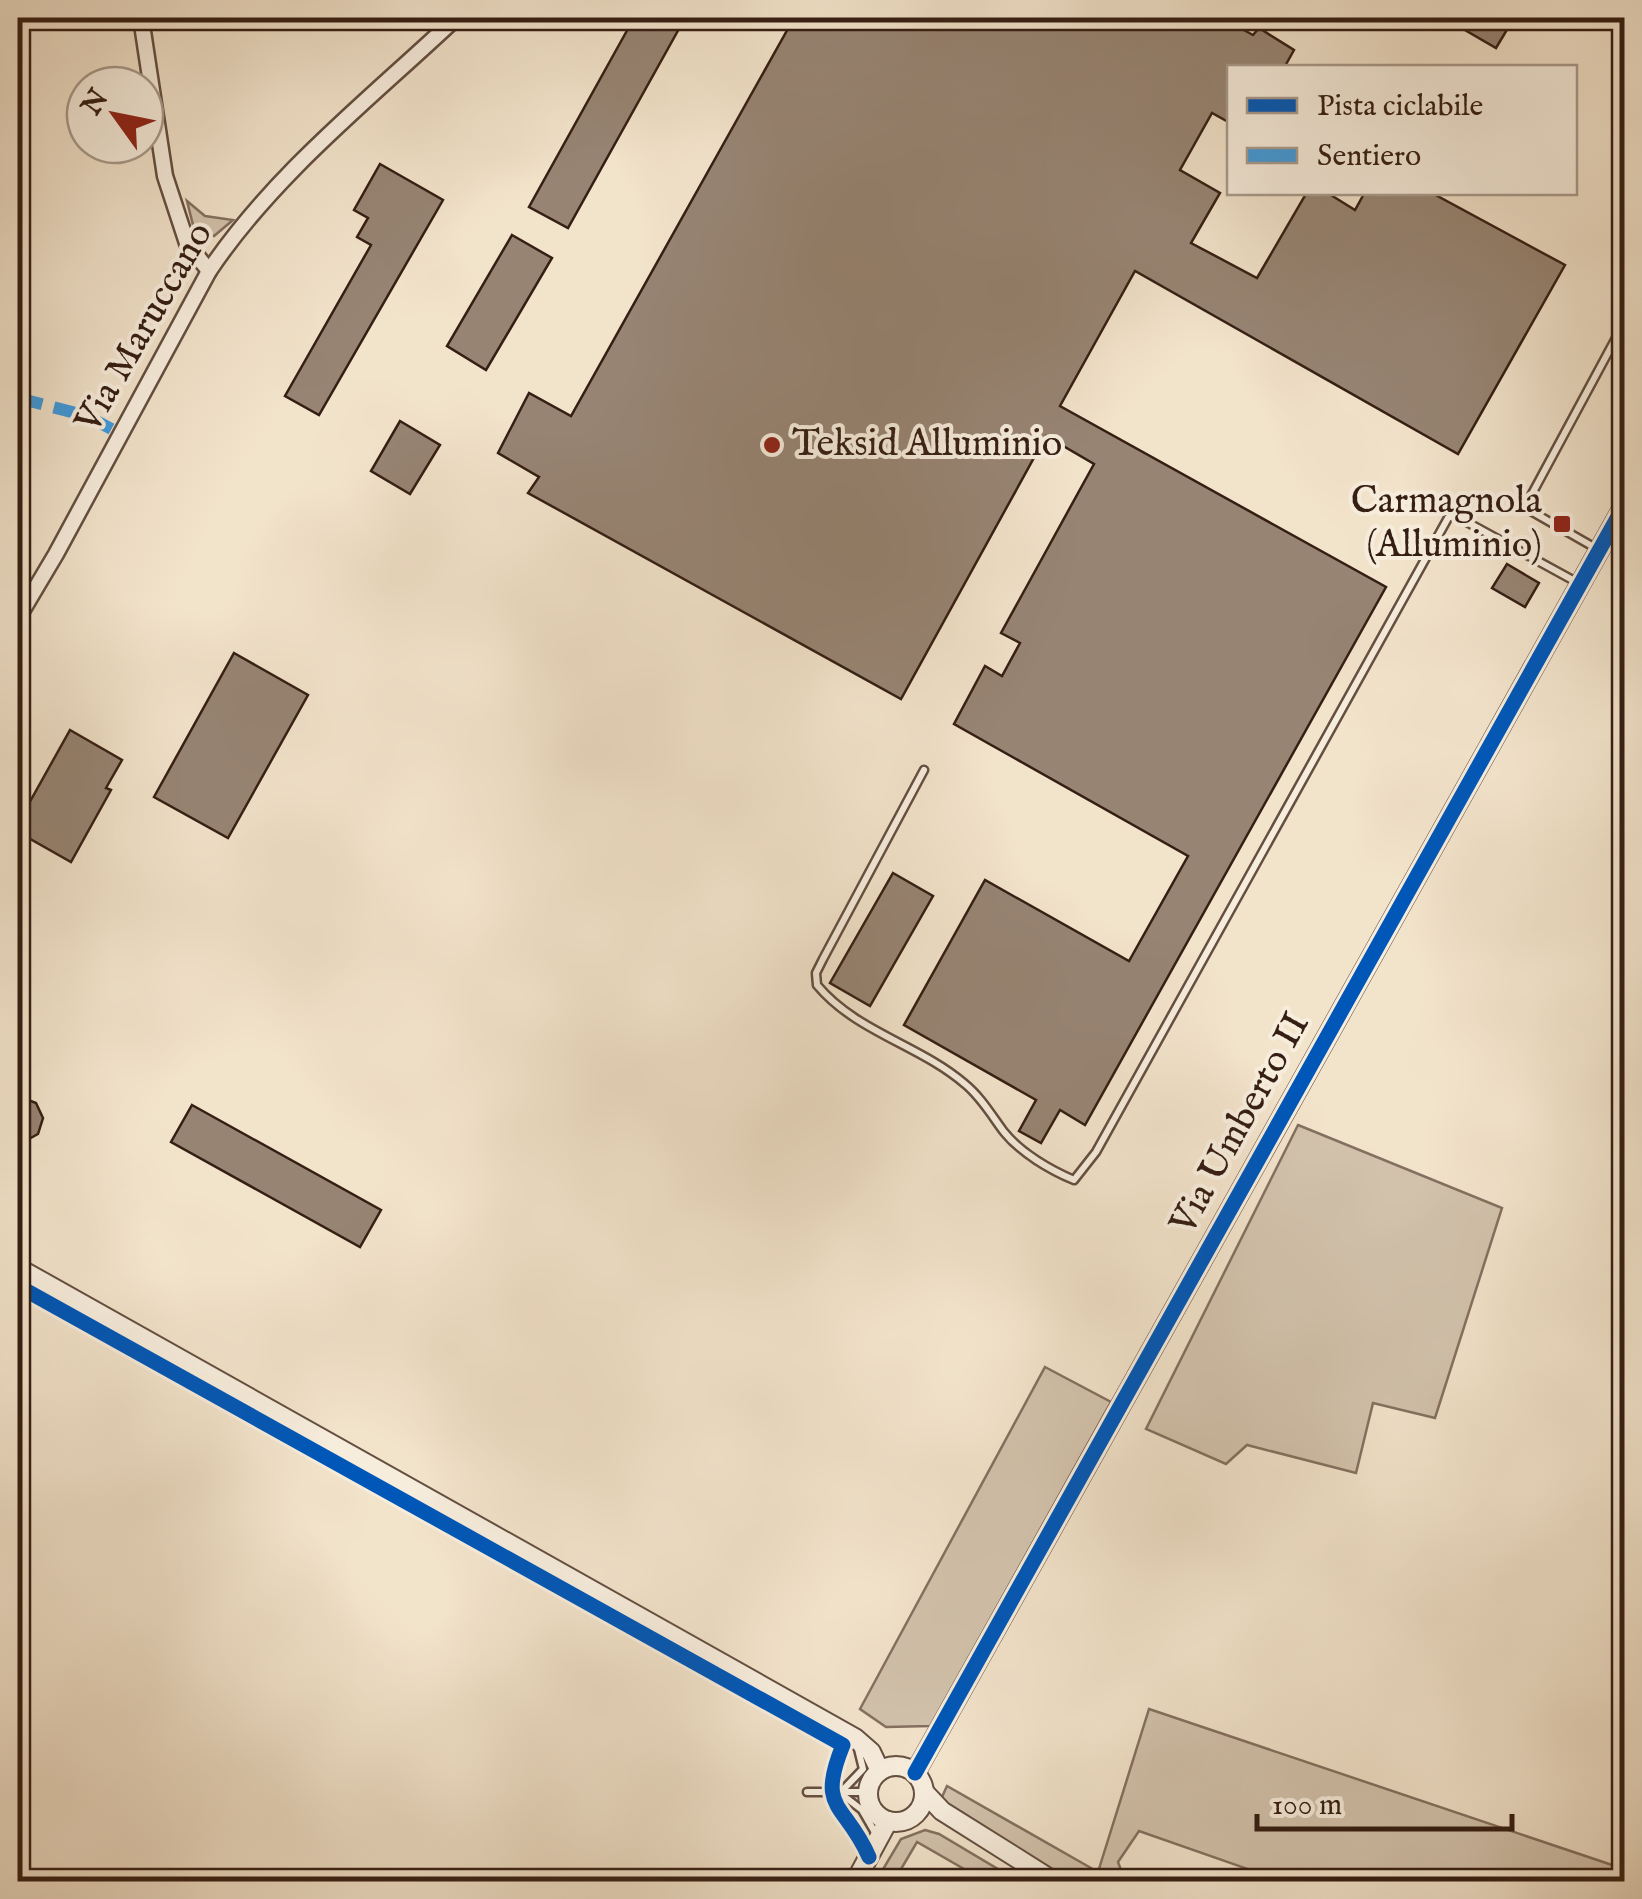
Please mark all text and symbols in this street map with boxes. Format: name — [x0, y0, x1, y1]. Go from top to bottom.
north arrow — [65, 65, 165, 165]
legend — [1227, 65, 1577, 195]
text: N — [74, 83, 117, 123]
text: Pista ciclabile — [1317, 88, 1483, 126]
text: Sentiero — [1317, 138, 1421, 176]
street label: Via Maruccano — [65, 214, 225, 443]
place label: Teksid Alluminio — [792, 421, 1062, 469]
marker: Teksid Alluminio — [761, 434, 783, 456]
place label: Carmagnola (Alluminio) — [1351, 478, 1543, 570]
marker: Carmagnola (Alluminio) — [1551, 513, 1573, 535]
street label: Via Umberto II — [1160, 1005, 1322, 1244]
scale bar — [1257, 1769, 1512, 1831]
text: 100 m — [1272, 1787, 1342, 1825]

